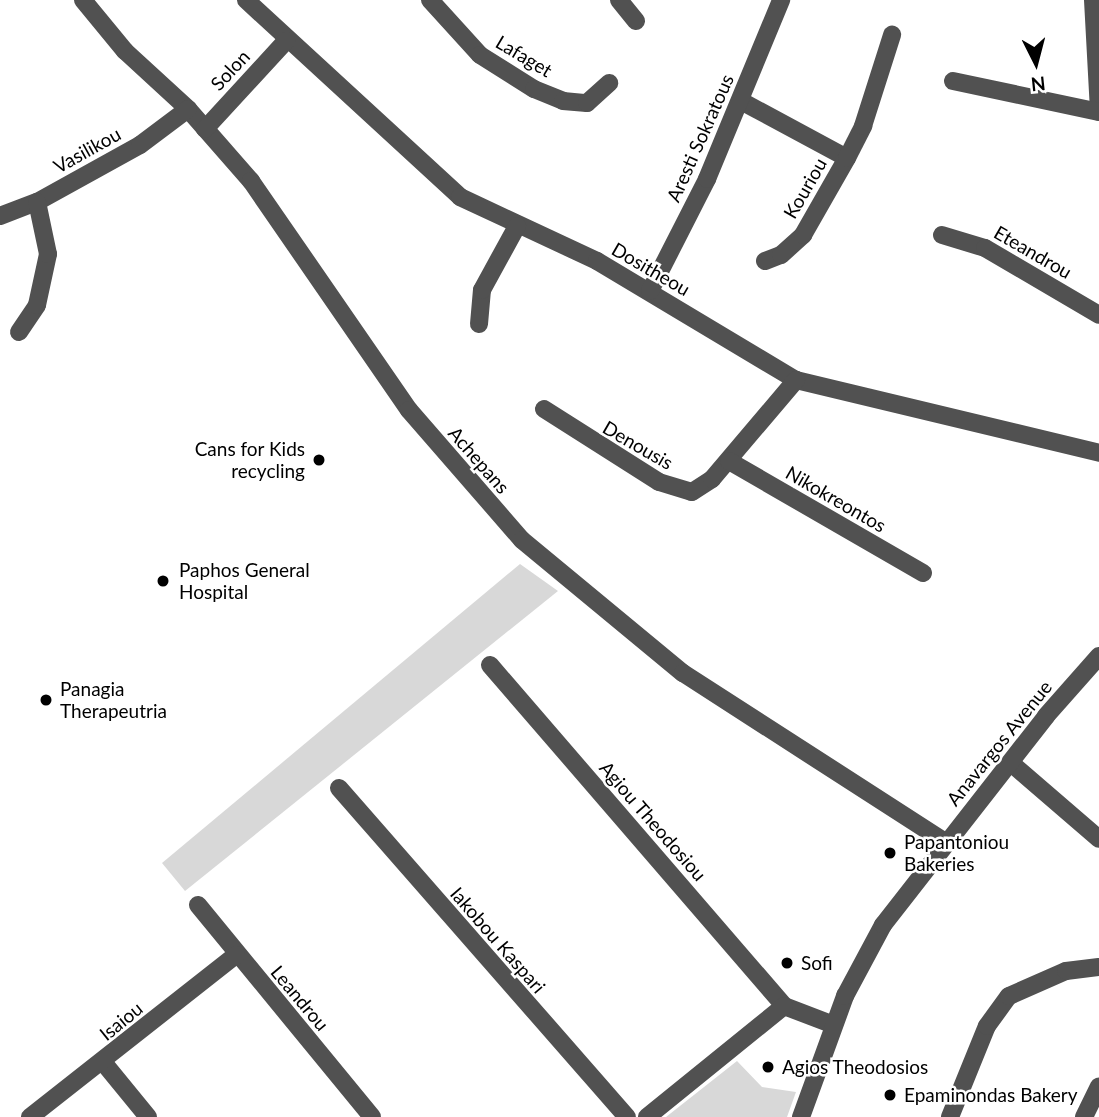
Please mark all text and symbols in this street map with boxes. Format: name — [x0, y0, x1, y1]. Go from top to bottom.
north arrow — [1001, 28, 1071, 98]
street label: Lafaget — [492, 30, 556, 82]
street label: Solon — [206, 45, 254, 95]
street label: Aresti Sokratous — [662, 71, 738, 205]
text: N — [1030, 72, 1047, 97]
street label: Vasilikou — [49, 122, 125, 178]
street label: Kouriou — [779, 154, 831, 222]
street label: Eteandrou — [990, 221, 1076, 283]
street label: Dositheou — [608, 237, 694, 301]
street label: Denousis — [599, 416, 677, 474]
street label: Achepans — [444, 422, 514, 498]
place label: Cans for Kids recycling — [194, 438, 305, 482]
marker: Cans for Kids recycling — [311, 452, 327, 468]
street label: Nikokreontos — [782, 461, 890, 537]
place label: Paphos General Hospital — [179, 559, 310, 603]
marker: Paphos General Hospital — [153, 571, 173, 591]
street label: Anavargos Avenue — [941, 676, 1057, 810]
place label: Panagia Therapeutria — [60, 678, 167, 722]
marker: Panagia Therapeutria — [38, 692, 54, 708]
street label: Agiou Theodosiou — [595, 756, 711, 886]
place label: Papantoniou Bakeries — [904, 831, 1009, 875]
marker: Papantoniou Bakeries — [882, 845, 898, 861]
street label: Iakobou Kaspari — [446, 882, 550, 998]
place label: Sofi — [801, 952, 833, 974]
marker: Sofi — [779, 955, 795, 971]
street label: Leandrou — [266, 961, 334, 1035]
street label: Isaiou — [95, 997, 147, 1045]
place label: Agios Theodosios — [782, 1056, 929, 1078]
marker: Agios Theodosios — [760, 1059, 776, 1075]
place label: Epaminondas Bakery — [904, 1084, 1078, 1106]
marker: Epaminondas Bakery — [882, 1087, 898, 1103]

